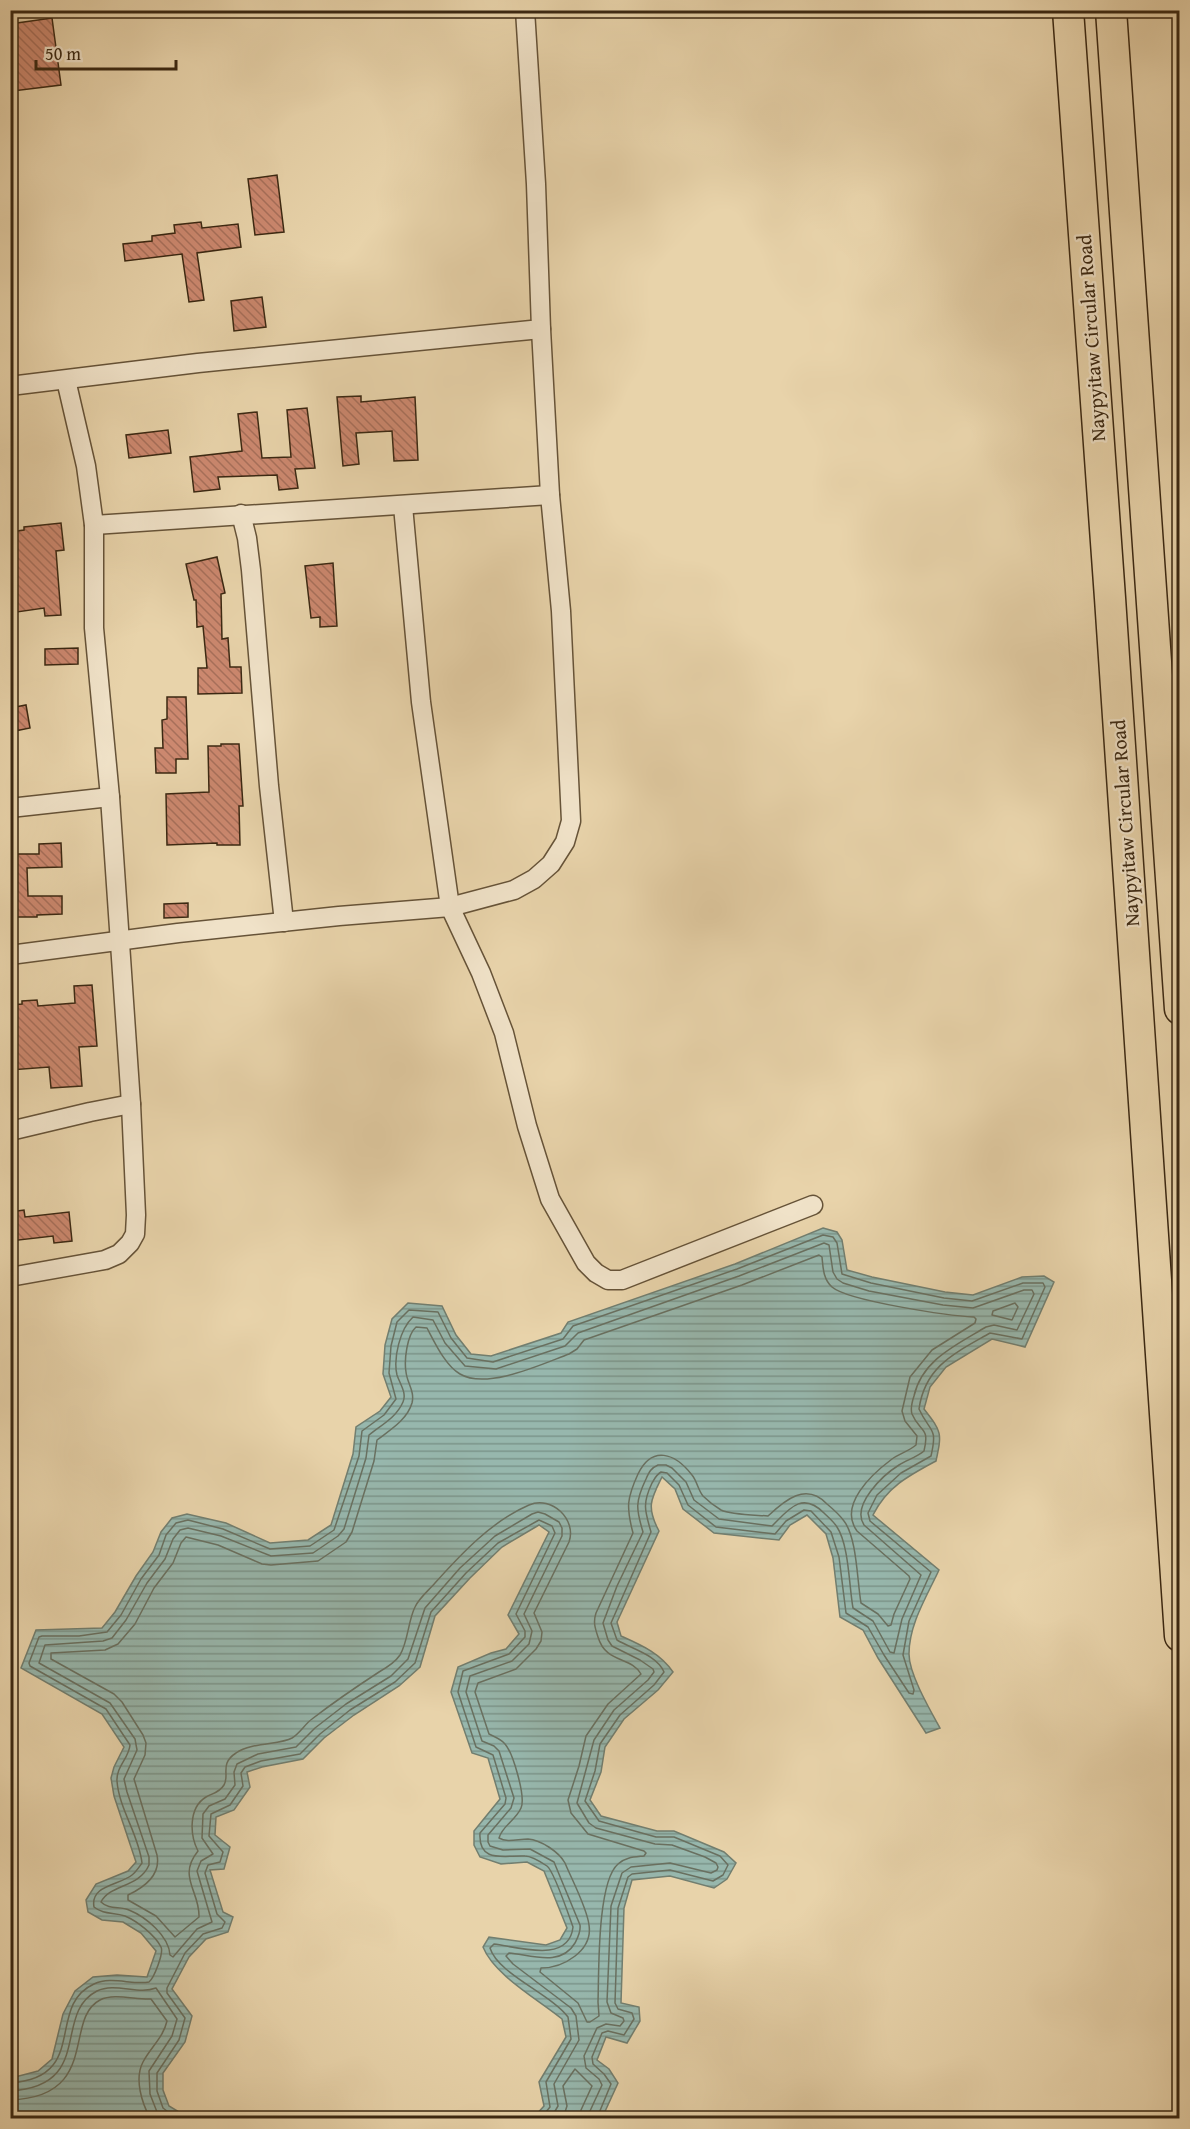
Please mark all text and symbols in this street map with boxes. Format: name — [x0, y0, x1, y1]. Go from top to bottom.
scale bar — [36, 33, 176, 71]
text: 50 m — [45, 40, 81, 67]
street label: Naypyitaw Circular Road — [1069, 233, 1112, 442]
street label: Naypyitaw Circular Road — [1103, 718, 1146, 927]

